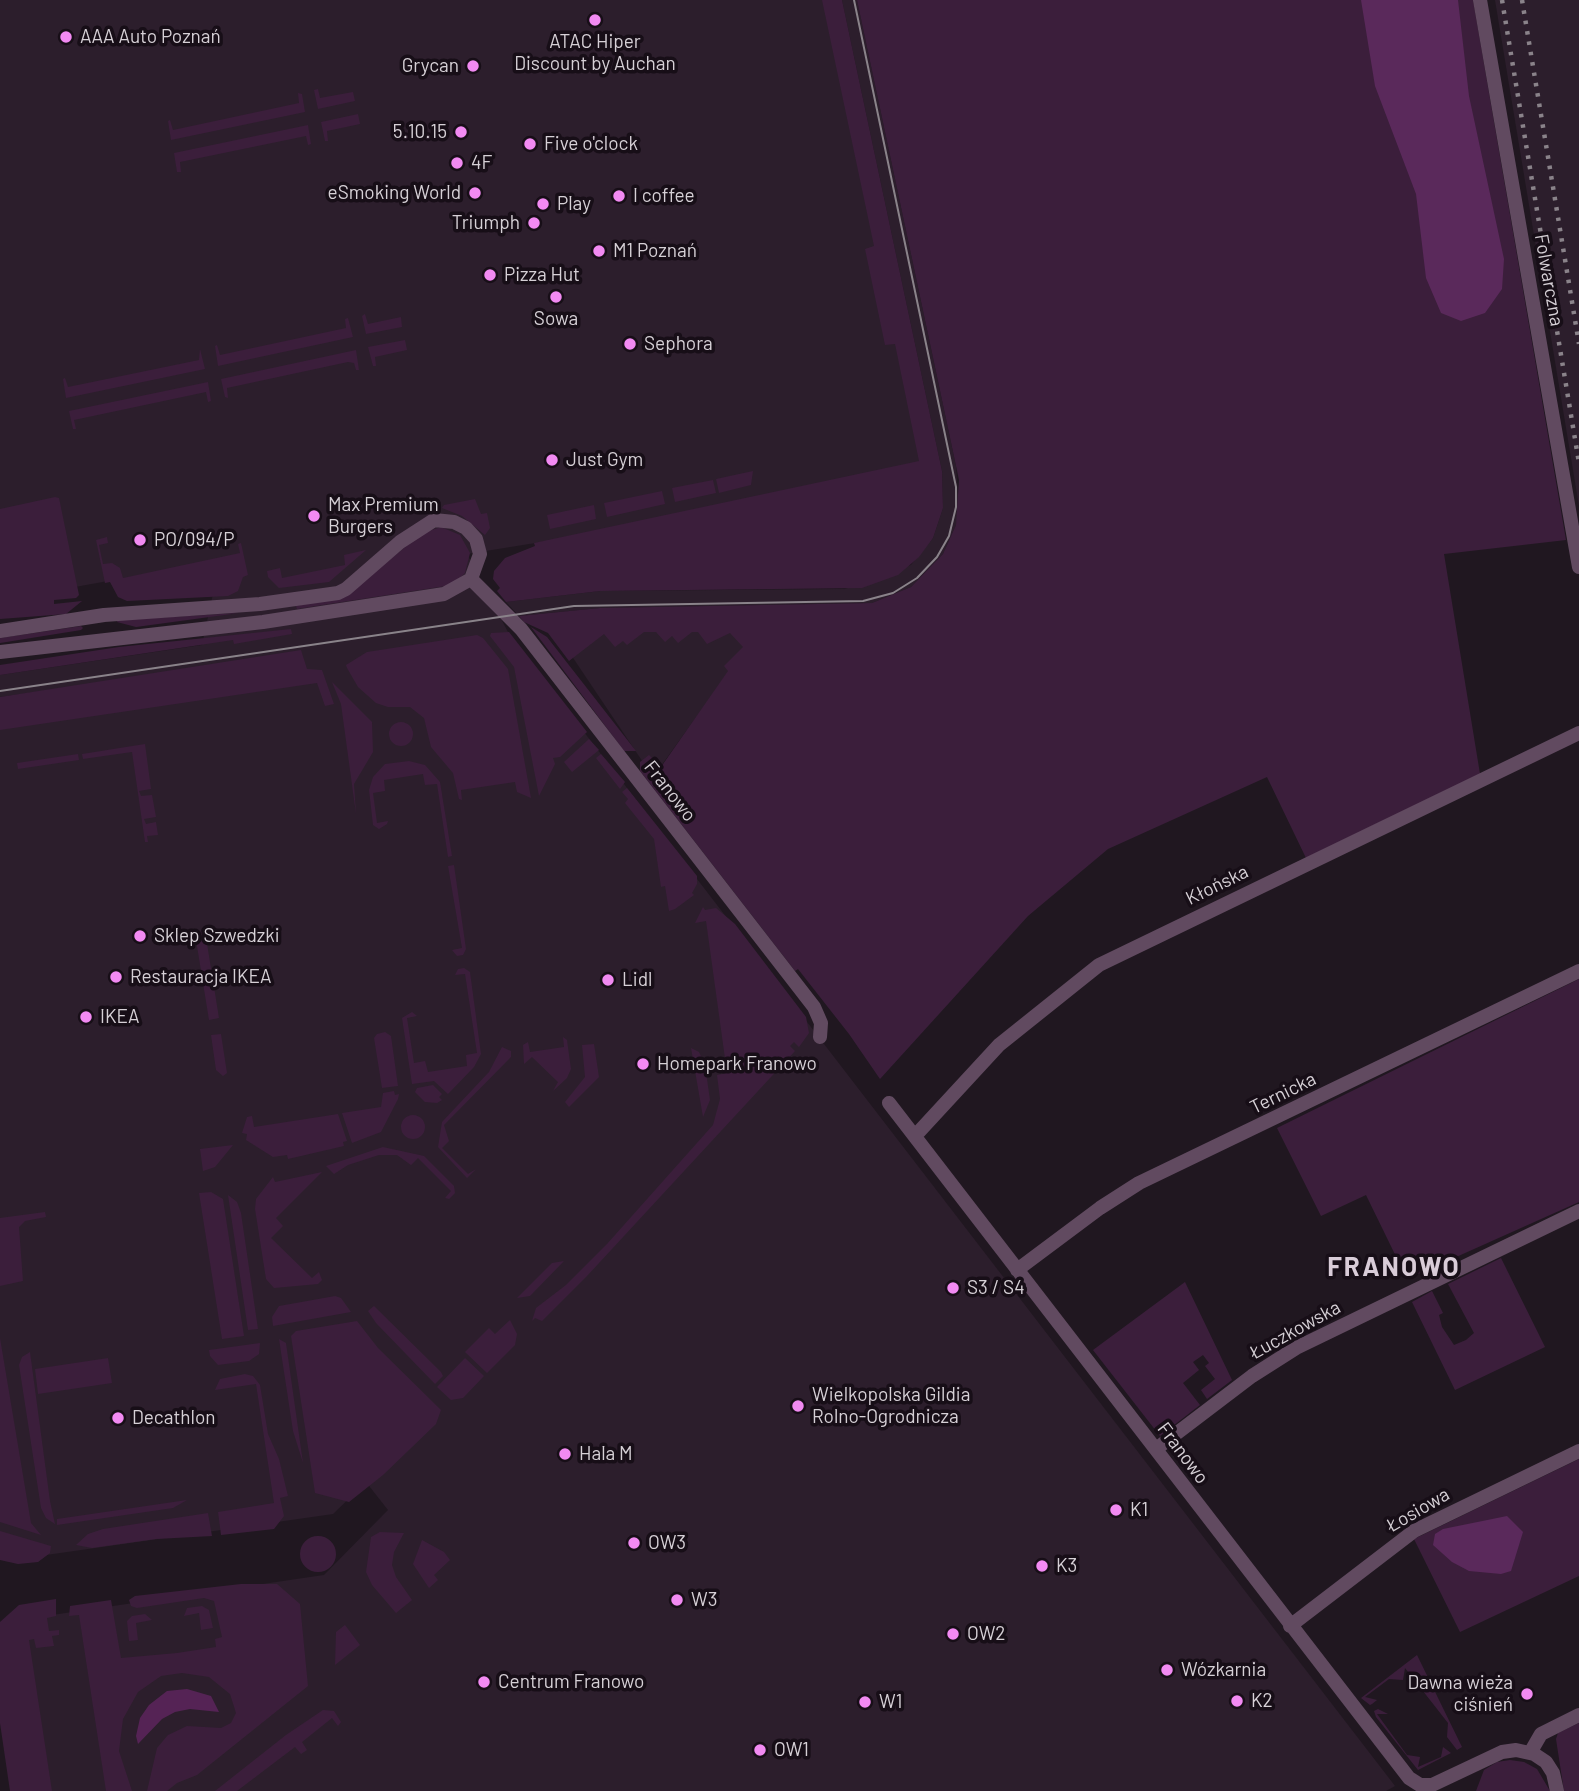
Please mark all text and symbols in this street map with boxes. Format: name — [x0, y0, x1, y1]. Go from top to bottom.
marker: ATAC Hiper Discount by Auchan — [587, 12, 603, 28]
place label: AAA Auto Poznań — [80, 26, 221, 48]
marker: AAA Auto Poznań — [58, 29, 74, 45]
place label: ATAC Hiper Discount by Auchan — [514, 31, 676, 75]
place label: Grycan — [402, 55, 459, 77]
marker: Grycan — [465, 58, 481, 74]
place label: 5.10.15 — [393, 121, 447, 143]
marker: 5.10.15 — [453, 124, 469, 140]
place label: Five o'clock — [544, 133, 638, 155]
marker: Five o'clock — [522, 136, 538, 152]
place label: 4F — [471, 152, 492, 174]
marker: 4F — [449, 155, 465, 171]
place label: eSmoking World — [328, 182, 461, 204]
marker: eSmoking World — [467, 185, 483, 201]
place label: I coffee — [633, 185, 695, 207]
marker: I coffee — [611, 188, 627, 204]
place label: Play — [557, 193, 591, 215]
marker: Play — [535, 196, 551, 212]
place label: Triumph — [452, 212, 520, 234]
marker: Triumph — [526, 215, 542, 231]
street label: Folwarczna — [1530, 232, 1568, 328]
place label: M1 Poznań — [613, 240, 697, 262]
marker: M1 Poznań — [591, 243, 607, 259]
place label: Pizza Hut — [504, 264, 580, 286]
marker: Pizza Hut — [482, 267, 498, 283]
marker: Sowa — [548, 289, 564, 305]
place label: Sowa — [534, 308, 578, 330]
place label: Sephora — [644, 333, 713, 355]
marker: Sephora — [622, 336, 638, 352]
place label: Just Gym — [566, 449, 643, 471]
marker: Just Gym — [544, 452, 560, 468]
place label: Max Premium Burgers — [328, 494, 439, 538]
marker: Max Premium Burgers — [306, 508, 322, 524]
place label: PO/094/P — [154, 529, 235, 551]
marker: PO/094/P — [132, 532, 148, 548]
street label: Franowo — [639, 756, 701, 826]
street label: Kłońska — [1182, 860, 1252, 910]
place label: Sklep Szwedzki — [154, 925, 280, 947]
marker: Sklep Szwedzki — [132, 928, 148, 944]
place label: Restauracja IKEA — [130, 966, 272, 988]
marker: Restauracja IKEA — [108, 969, 124, 985]
place label: Lidl — [622, 969, 652, 991]
marker: Lidl — [600, 972, 616, 988]
place label: IKEA — [100, 1006, 140, 1028]
marker: IKEA — [78, 1009, 94, 1025]
place label: Homepark Franowo — [657, 1053, 817, 1075]
marker: Homepark Franowo — [635, 1056, 651, 1072]
street label: Ternicka — [1246, 1067, 1320, 1119]
district label: FRANOWO — [1328, 1251, 1460, 1283]
place label: S3 / S4 — [967, 1277, 1025, 1299]
marker: S3 / S4 — [945, 1280, 961, 1296]
street label: Łuczkowska — [1246, 1296, 1344, 1364]
place label: Wielkopolska Gildia Rolno-Ogrodnicza — [812, 1384, 970, 1428]
marker: Wielkopolska Gildia Rolno-Ogrodnicza — [790, 1398, 806, 1414]
place label: Decathlon — [132, 1407, 216, 1429]
marker: Decathlon — [110, 1410, 126, 1426]
street label: Franowo — [1153, 1418, 1213, 1488]
place label: Hala M — [579, 1443, 633, 1465]
marker: Hala M — [557, 1446, 573, 1462]
street label: Łosiowa — [1382, 1483, 1454, 1537]
place label: K1 — [1130, 1499, 1148, 1521]
marker: K1 — [1108, 1502, 1124, 1518]
place label: OW3 — [648, 1532, 686, 1554]
marker: OW3 — [626, 1535, 642, 1551]
place label: K3 — [1056, 1555, 1077, 1577]
marker: K3 — [1034, 1558, 1050, 1574]
place label: W3 — [691, 1589, 717, 1611]
marker: W3 — [669, 1592, 685, 1608]
place label: OW2 — [967, 1623, 1006, 1645]
marker: OW2 — [945, 1626, 961, 1642]
place label: Wózkarnia — [1181, 1659, 1266, 1681]
marker: Wózkarnia — [1159, 1662, 1175, 1678]
place label: Centrum Franowo — [498, 1671, 644, 1693]
place label: Dawna wieża ciśnień — [1407, 1672, 1513, 1716]
marker: Centrum Franowo — [476, 1674, 492, 1690]
marker: Dawna wieża ciśnień — [1519, 1686, 1535, 1702]
place label: K2 — [1251, 1690, 1273, 1712]
place label: W1 — [879, 1691, 902, 1713]
marker: K2 — [1229, 1693, 1245, 1709]
marker: W1 — [857, 1694, 873, 1710]
place label: OW1 — [774, 1739, 809, 1761]
marker: OW1 — [752, 1742, 768, 1758]

